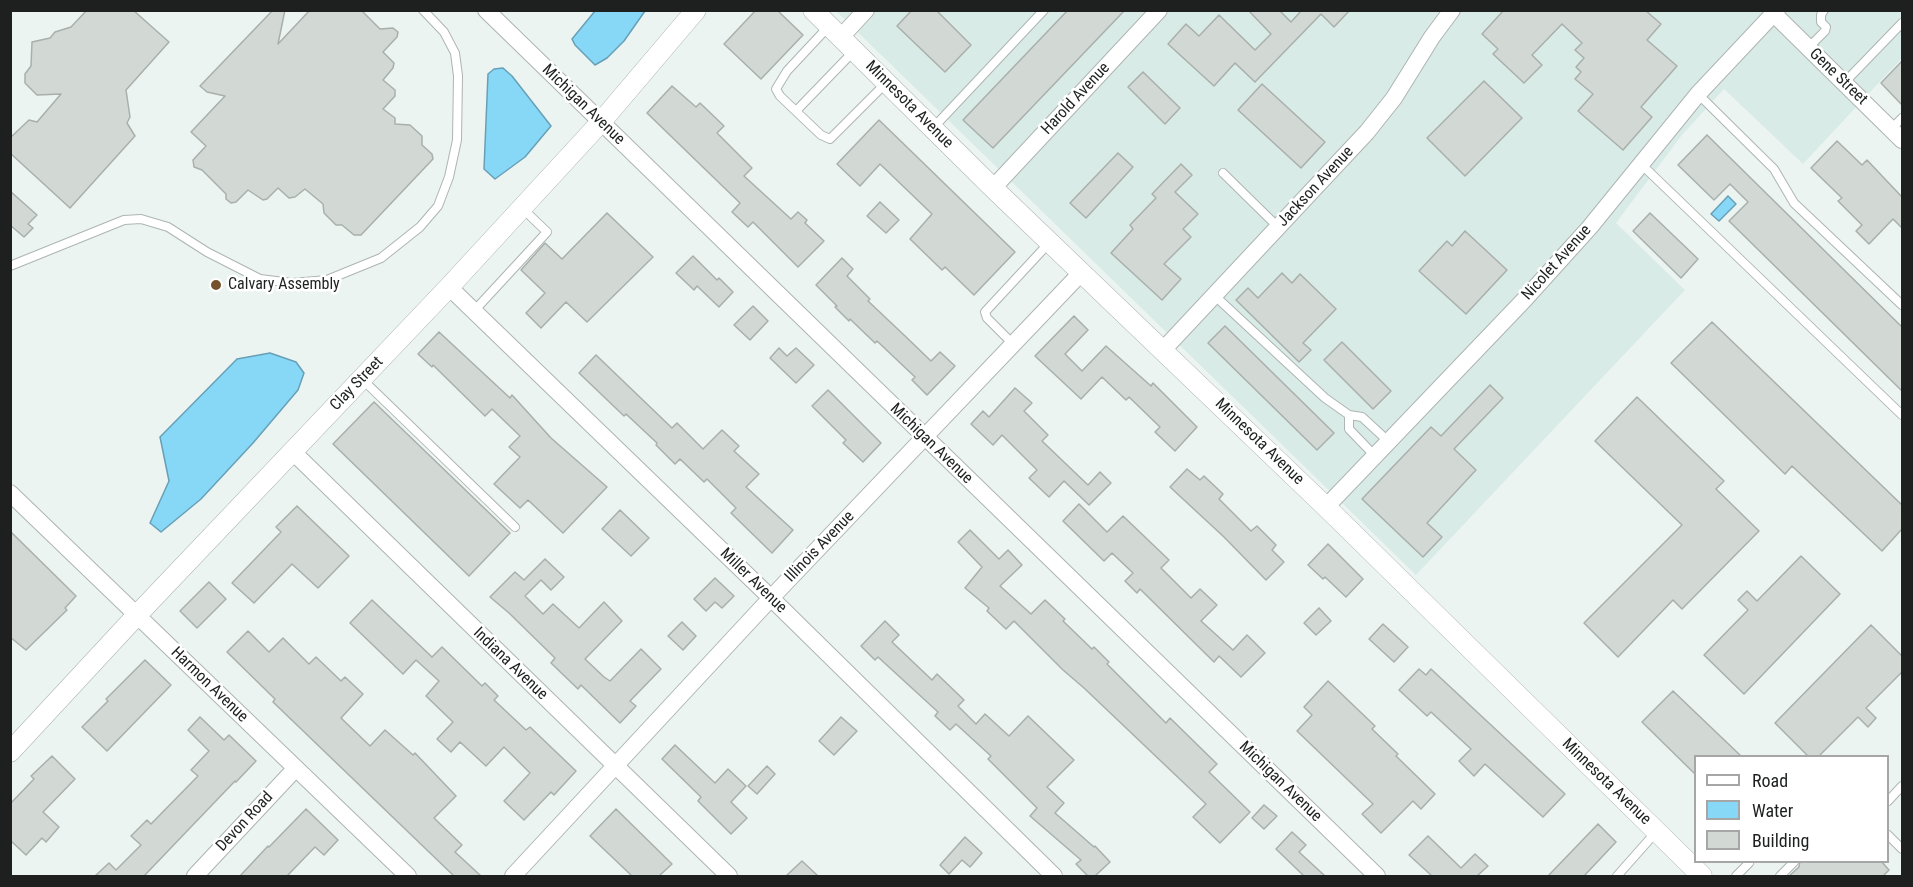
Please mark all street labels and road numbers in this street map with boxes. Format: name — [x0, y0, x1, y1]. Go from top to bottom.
street label: Gene Street — [1805, 45, 1871, 109]
street label: Minnesota Avenue — [861, 57, 957, 153]
street label: Harold Avenue — [1038, 59, 1114, 139]
street label: Michigan Avenue — [538, 61, 628, 149]
street label: Jackson Avenue — [1274, 143, 1358, 231]
street label: Nicolet Avenue — [1518, 221, 1596, 305]
street label: Clay Street — [326, 353, 388, 415]
street label: Minnesota Avenue — [1211, 395, 1307, 489]
street label: Michigan Avenue — [886, 400, 976, 488]
street label: Illinois Avenue — [781, 507, 859, 587]
street label: Miller Avenue — [716, 544, 790, 618]
street label: Indiana Avenue — [469, 624, 551, 704]
street label: Harmon Avenue — [166, 643, 252, 727]
street label: Minnesota Avenue — [1558, 735, 1654, 829]
street label: Michigan Avenue — [1235, 738, 1325, 826]
street label: Devon Road — [212, 788, 278, 856]

